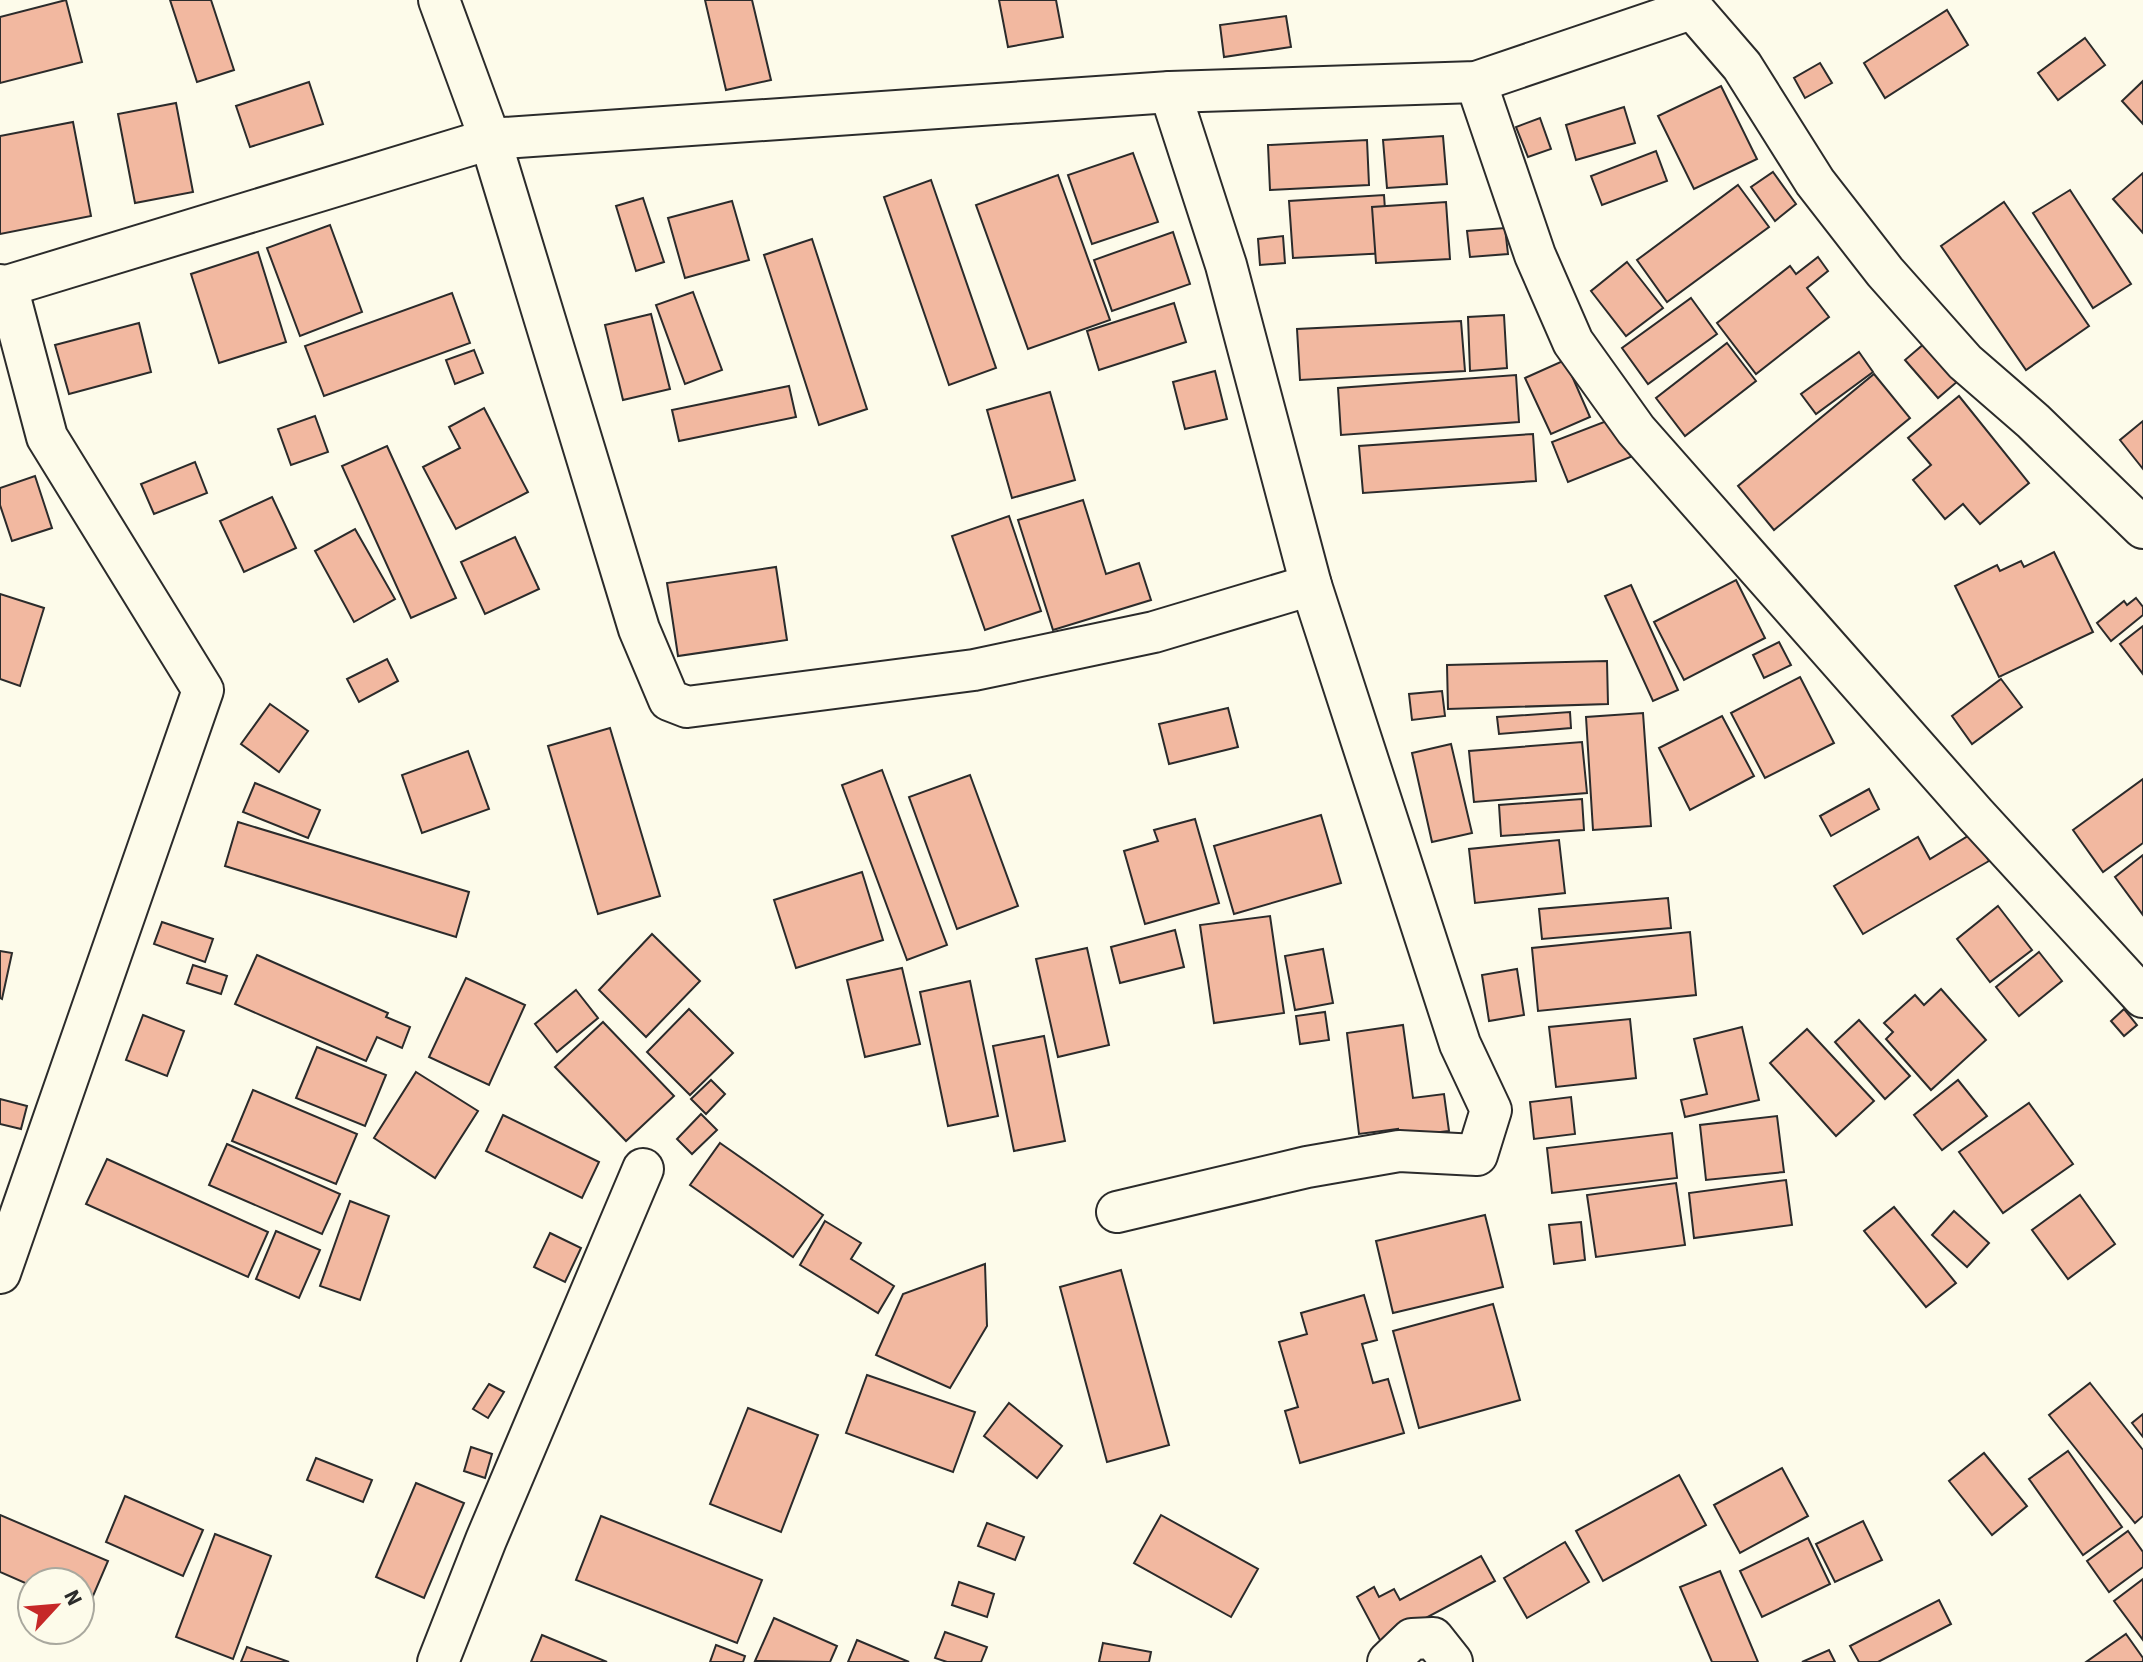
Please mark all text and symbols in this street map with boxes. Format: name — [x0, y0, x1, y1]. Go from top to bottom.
north arrow — [16, 1566, 96, 1646]
text: N — [55, 1584, 91, 1611]

